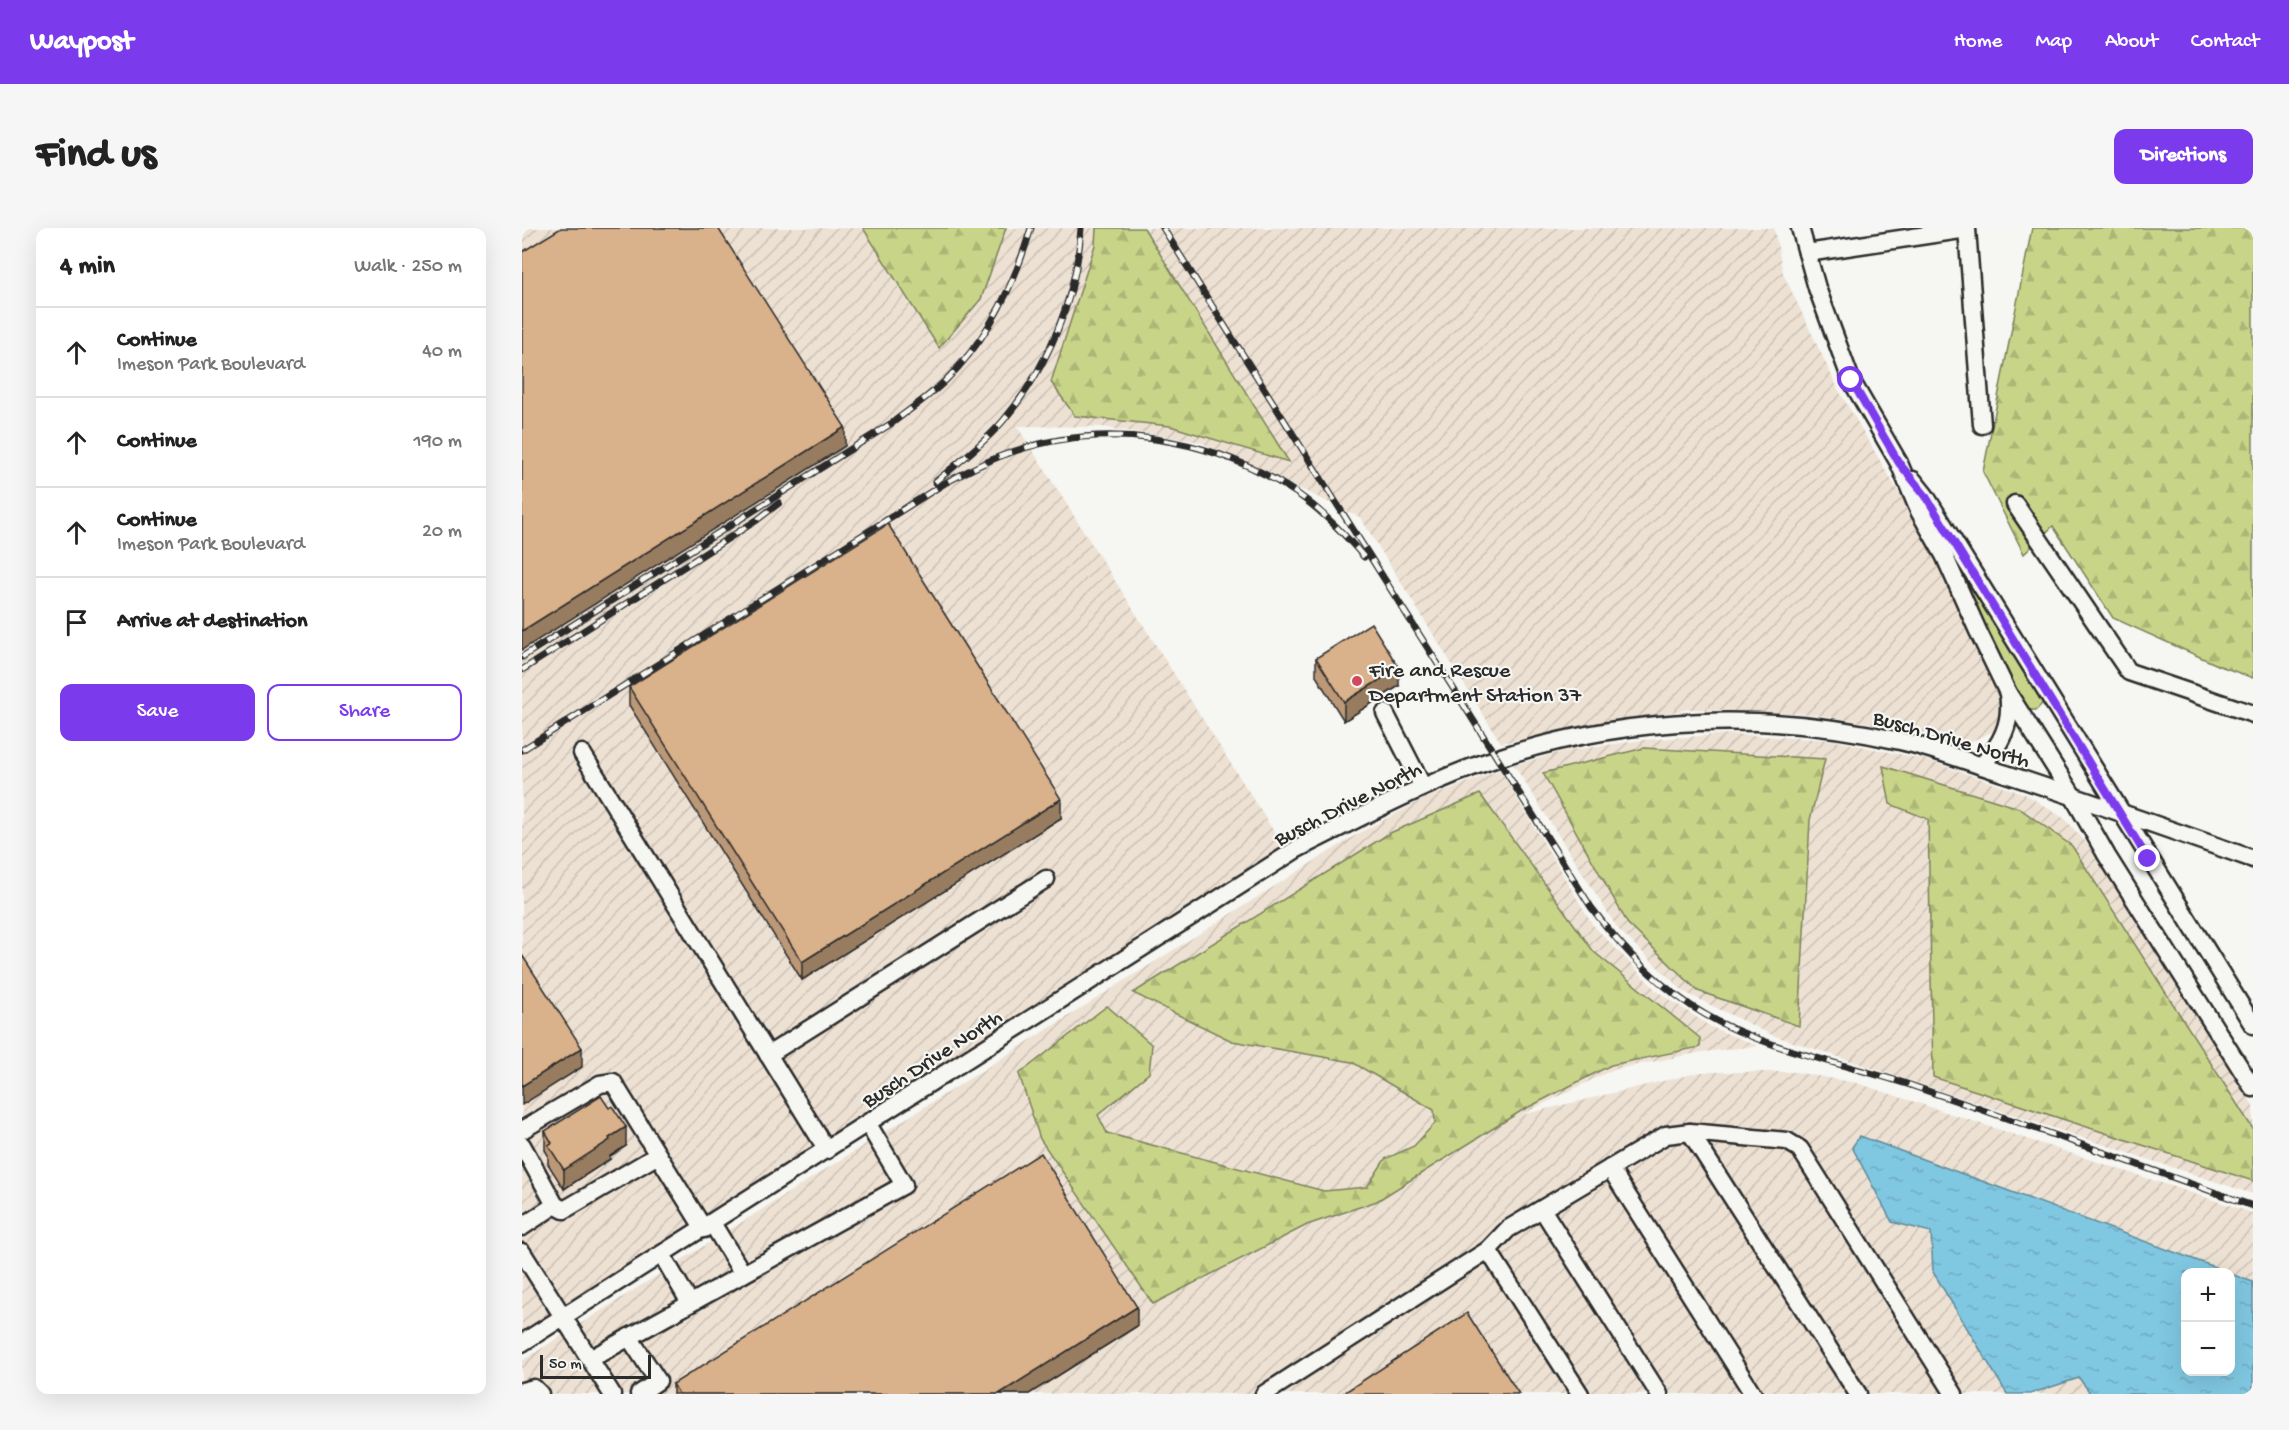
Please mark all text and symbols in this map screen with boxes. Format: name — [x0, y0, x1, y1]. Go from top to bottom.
text: Waypost — [30, 26, 133, 59]
text: Home — [1954, 30, 2002, 55]
text: Map — [2035, 30, 2072, 55]
text: About — [2105, 30, 2158, 55]
text: Contact — [2191, 30, 2259, 55]
button: Directions — [2114, 129, 2253, 184]
text: Find us — [36, 132, 156, 181]
text: 4 min — [60, 252, 115, 283]
text: Walk · 250 m — [354, 256, 462, 279]
text: Continue — [117, 328, 197, 354]
icon: ahead — [60, 336, 93, 369]
text: 40 m — [422, 341, 462, 364]
text: Imeson Park Boulevard — [117, 354, 305, 377]
route start — [1837, 366, 1863, 392]
icon: ahead — [60, 426, 93, 459]
text: Continue — [117, 429, 197, 455]
text: 190 m — [414, 431, 462, 454]
text: Continue — [117, 508, 197, 534]
icon: ahead — [60, 516, 93, 549]
text: 20 m — [422, 521, 462, 544]
text: Imeson Park Boulevard — [117, 534, 305, 557]
icon: arrive — [60, 606, 93, 639]
text: Arrive at destination — [117, 609, 307, 635]
place label: Fire and Rescue Department Station 37 — [1367, 659, 1582, 710]
marker: Fire and Rescue Department Station 37 — [1350, 674, 1364, 688]
button: Save — [60, 684, 255, 741]
button: Share — [267, 684, 462, 741]
street label: Busch Drive North — [1869, 706, 2032, 776]
street label: Busch Drive North — [1270, 757, 1427, 854]
route end — [2134, 845, 2160, 871]
street label: Busch Drive North — [857, 1005, 1008, 1116]
map controls — [2181, 1268, 2235, 1376]
button: + — [2181, 1268, 2235, 1322]
button: − — [2181, 1322, 2235, 1376]
scale bar — [540, 1352, 651, 1380]
text: 50 m — [549, 1356, 582, 1375]

